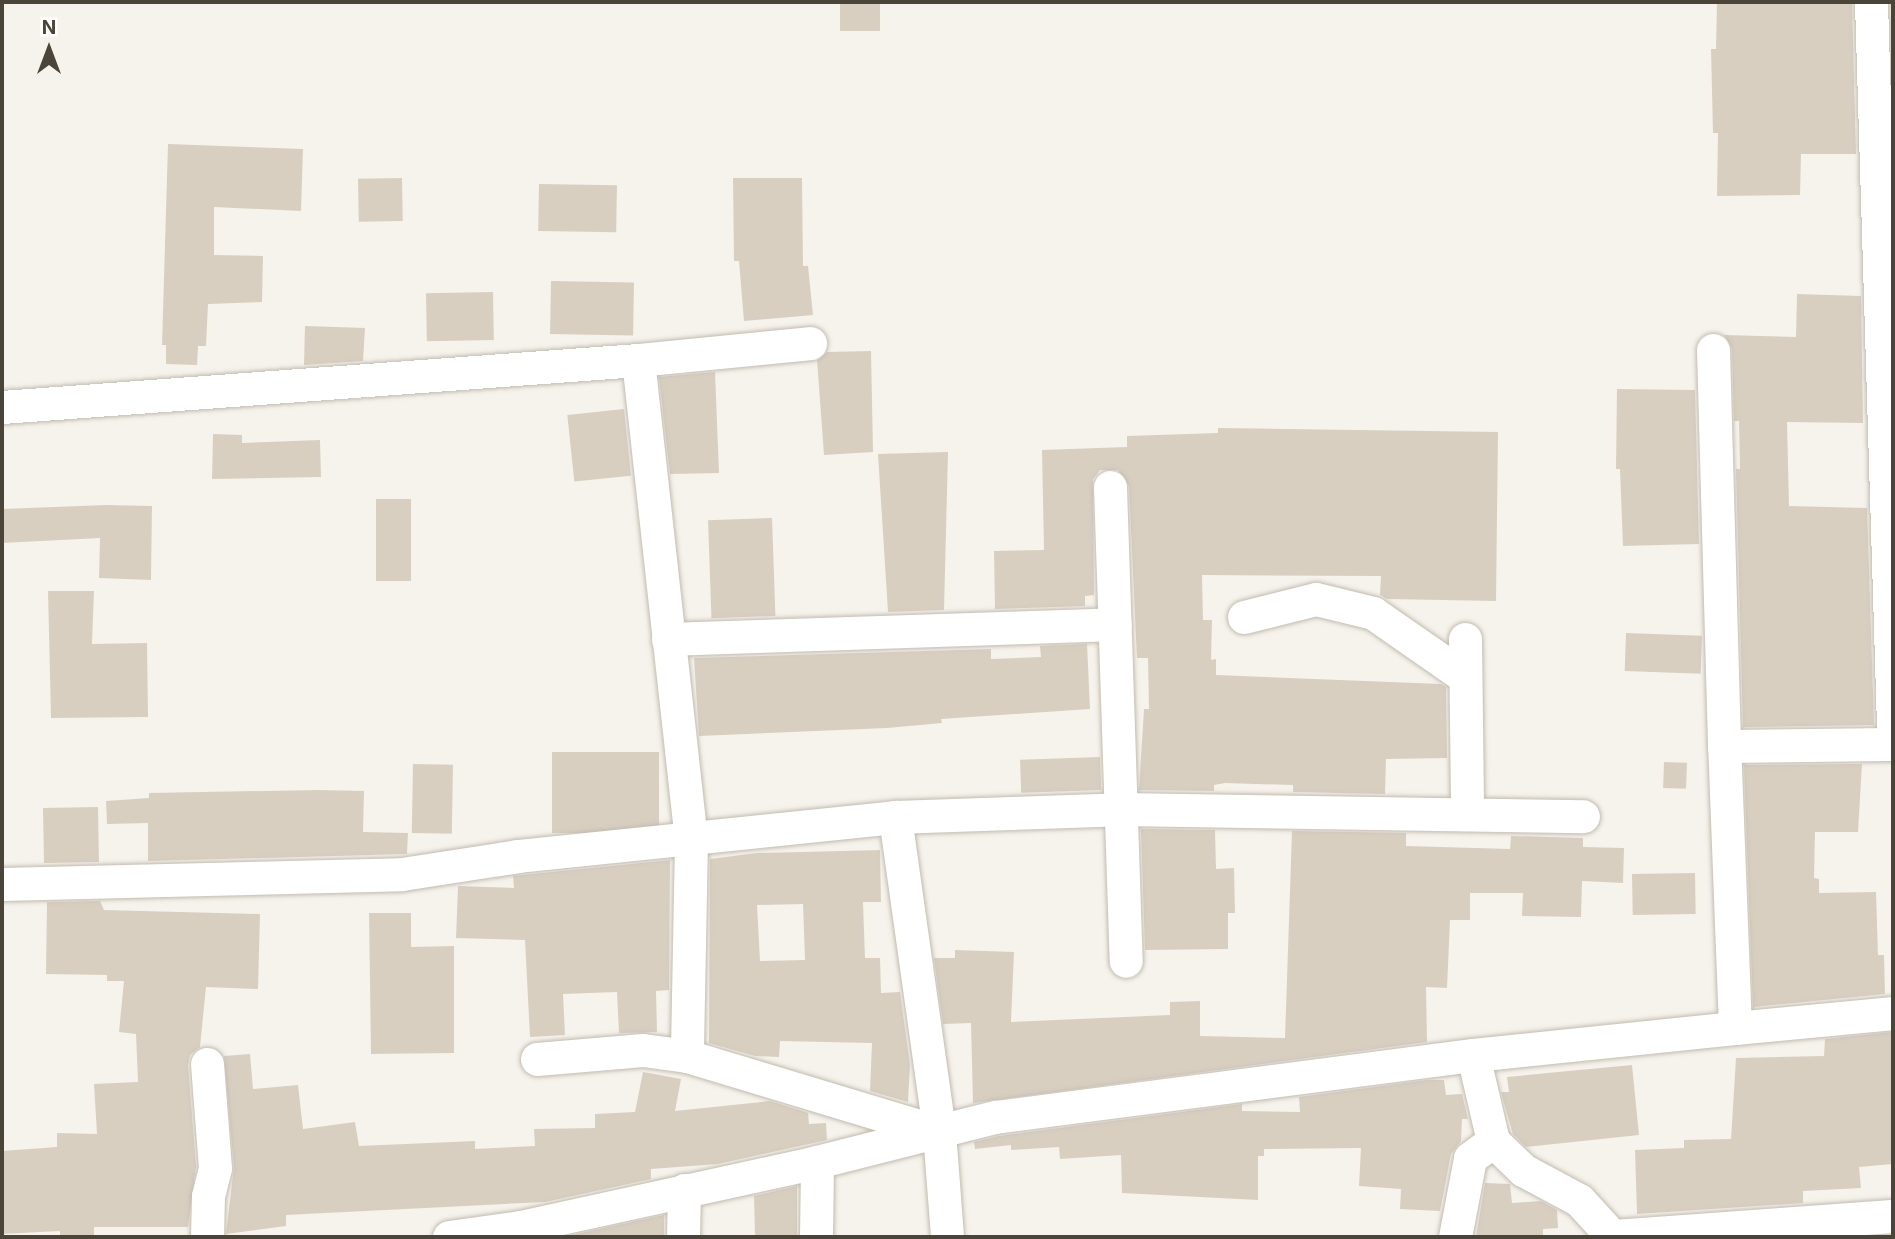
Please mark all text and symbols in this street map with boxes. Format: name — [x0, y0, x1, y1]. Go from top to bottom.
north arrow — [14, 14, 84, 84]
text: N — [42, 16, 56, 39]

